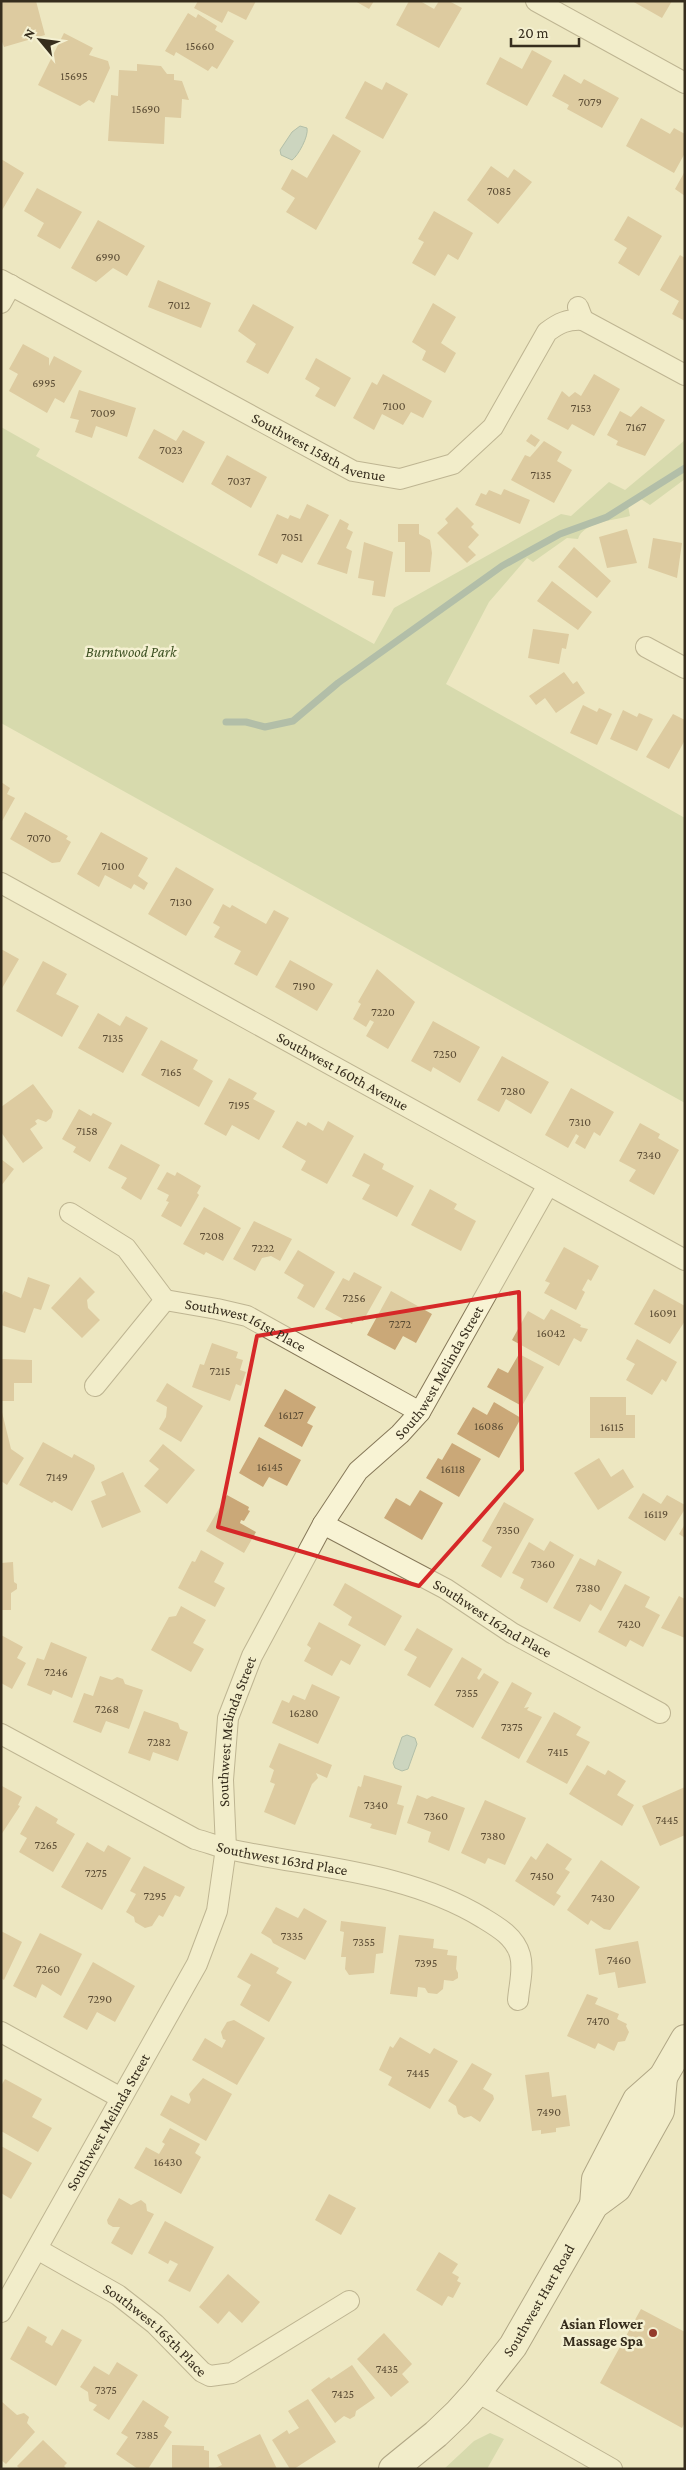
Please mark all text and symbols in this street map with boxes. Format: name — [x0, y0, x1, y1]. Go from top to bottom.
north arrow — [15, 15, 65, 65]
scale bar — [511, 15, 578, 47]
text: N — [19, 25, 38, 42]
text: 20 m — [518, 25, 549, 41]
house number: 15660 — [186, 39, 215, 53]
house number: 15695 — [60, 69, 88, 83]
house number: 7079 — [578, 95, 602, 109]
house number: 15690 — [132, 102, 160, 116]
house number: 7085 — [487, 184, 511, 198]
house number: 6990 — [96, 250, 121, 264]
house number: 7012 — [168, 298, 190, 312]
house number: 6995 — [32, 376, 56, 390]
house number: 7100 — [382, 399, 406, 413]
house number: 7153 — [571, 401, 592, 415]
house number: 7009 — [90, 406, 116, 420]
street label: Southwest 158th Avenue — [249, 410, 387, 484]
house number: 7167 — [626, 420, 647, 434]
house number: 7023 — [159, 443, 183, 457]
house number: 7135 — [531, 468, 551, 482]
house number: 7037 — [227, 474, 251, 488]
house number: 7051 — [281, 530, 303, 544]
park label: Burntwood Park — [85, 644, 178, 660]
house number: 7070 — [27, 831, 51, 845]
house number: 7100 — [101, 859, 125, 873]
house number: 7130 — [170, 895, 192, 909]
house number: 7190 — [293, 979, 315, 993]
house number: 7220 — [371, 1005, 395, 1019]
street label: Southwest 160th Avenue — [274, 1029, 411, 1114]
house number: 7135 — [103, 1031, 123, 1045]
house number: 7250 — [433, 1047, 457, 1061]
house number: 7165 — [160, 1065, 182, 1079]
house number: 7280 — [501, 1084, 525, 1098]
house number: 7195 — [228, 1098, 250, 1112]
house number: 7310 — [569, 1115, 591, 1129]
house number: 7158 — [76, 1124, 98, 1138]
house number: 7340 — [637, 1148, 661, 1162]
house number: 7208 — [200, 1229, 224, 1243]
house number: 7222 — [252, 1241, 275, 1255]
house number: 7256 — [342, 1291, 366, 1305]
street label: Southwest 161st Place — [184, 1296, 309, 1355]
street label: Southwest Melinda Street — [392, 1302, 487, 1443]
house number: 16091 — [650, 1306, 676, 1320]
house number: 7272 — [389, 1317, 411, 1331]
house number: 16042 — [537, 1326, 566, 1340]
house number: 7215 — [210, 1364, 230, 1378]
house number: 16127 — [278, 1408, 304, 1422]
house number: 16086 — [474, 1419, 504, 1433]
house number: 16115 — [600, 1420, 624, 1434]
house number: 16145 — [257, 1460, 283, 1474]
house number: 16118 — [441, 1462, 465, 1476]
house number: 7149 — [46, 1470, 68, 1484]
house number: 16119 — [644, 1507, 668, 1521]
house number: 7350 — [496, 1523, 520, 1537]
house number: 7360 — [531, 1557, 555, 1571]
street label: Southwest 162nd Place — [431, 1576, 555, 1661]
house number: 7380 — [576, 1581, 600, 1595]
house number: 7420 — [617, 1617, 641, 1631]
street label: Southwest Melinda Street — [215, 1653, 259, 1807]
house number: 7246 — [44, 1665, 68, 1679]
house number: 7355 — [456, 1686, 478, 1700]
house number: 7268 — [95, 1702, 119, 1716]
house number: 16280 — [290, 1706, 319, 1720]
house number: 7375 — [501, 1720, 523, 1734]
house number: 7282 — [147, 1735, 171, 1749]
house number: 7415 — [548, 1745, 568, 1759]
house number: 7340 — [364, 1798, 388, 1812]
house number: 7360 — [424, 1809, 448, 1823]
house number: 7445 — [656, 1813, 679, 1827]
house number: 7380 — [481, 1829, 505, 1843]
house number: 7265 — [35, 1838, 57, 1852]
street label: Southwest 163rd Place — [215, 1838, 349, 1879]
house number: 7275 — [85, 1866, 107, 1880]
house number: 7450 — [530, 1869, 554, 1883]
house number: 7295 — [144, 1889, 166, 1903]
house number: 7430 — [591, 1891, 615, 1905]
house number: 7335 — [281, 1929, 303, 1943]
house number: 7355 — [353, 1935, 375, 1949]
house number: 7460 — [607, 1953, 631, 1967]
house number: 7395 — [415, 1956, 437, 1970]
house number: 7260 — [36, 1962, 60, 1976]
house number: 7290 — [88, 1992, 112, 2006]
house number: 7470 — [586, 2014, 610, 2028]
street label: Southwest Melinda Street — [63, 2050, 153, 2193]
house number: 7445 — [407, 2066, 430, 2080]
house number: 7490 — [537, 2105, 561, 2119]
house number: 16430 — [154, 2155, 182, 2169]
street label: Southwest Hart Road — [500, 2241, 578, 2360]
street label: Southwest 165th Place — [100, 2280, 210, 2380]
place label: Asian Flower Massage Spa — [559, 2316, 644, 2349]
marker: Asian Flower Massage Spa — [647, 2327, 659, 2339]
house number: 7435 — [376, 2362, 398, 2376]
house number: 7375 — [95, 2383, 117, 2397]
house number: 7425 — [332, 2387, 354, 2401]
house number: 7385 — [135, 2428, 159, 2442]

